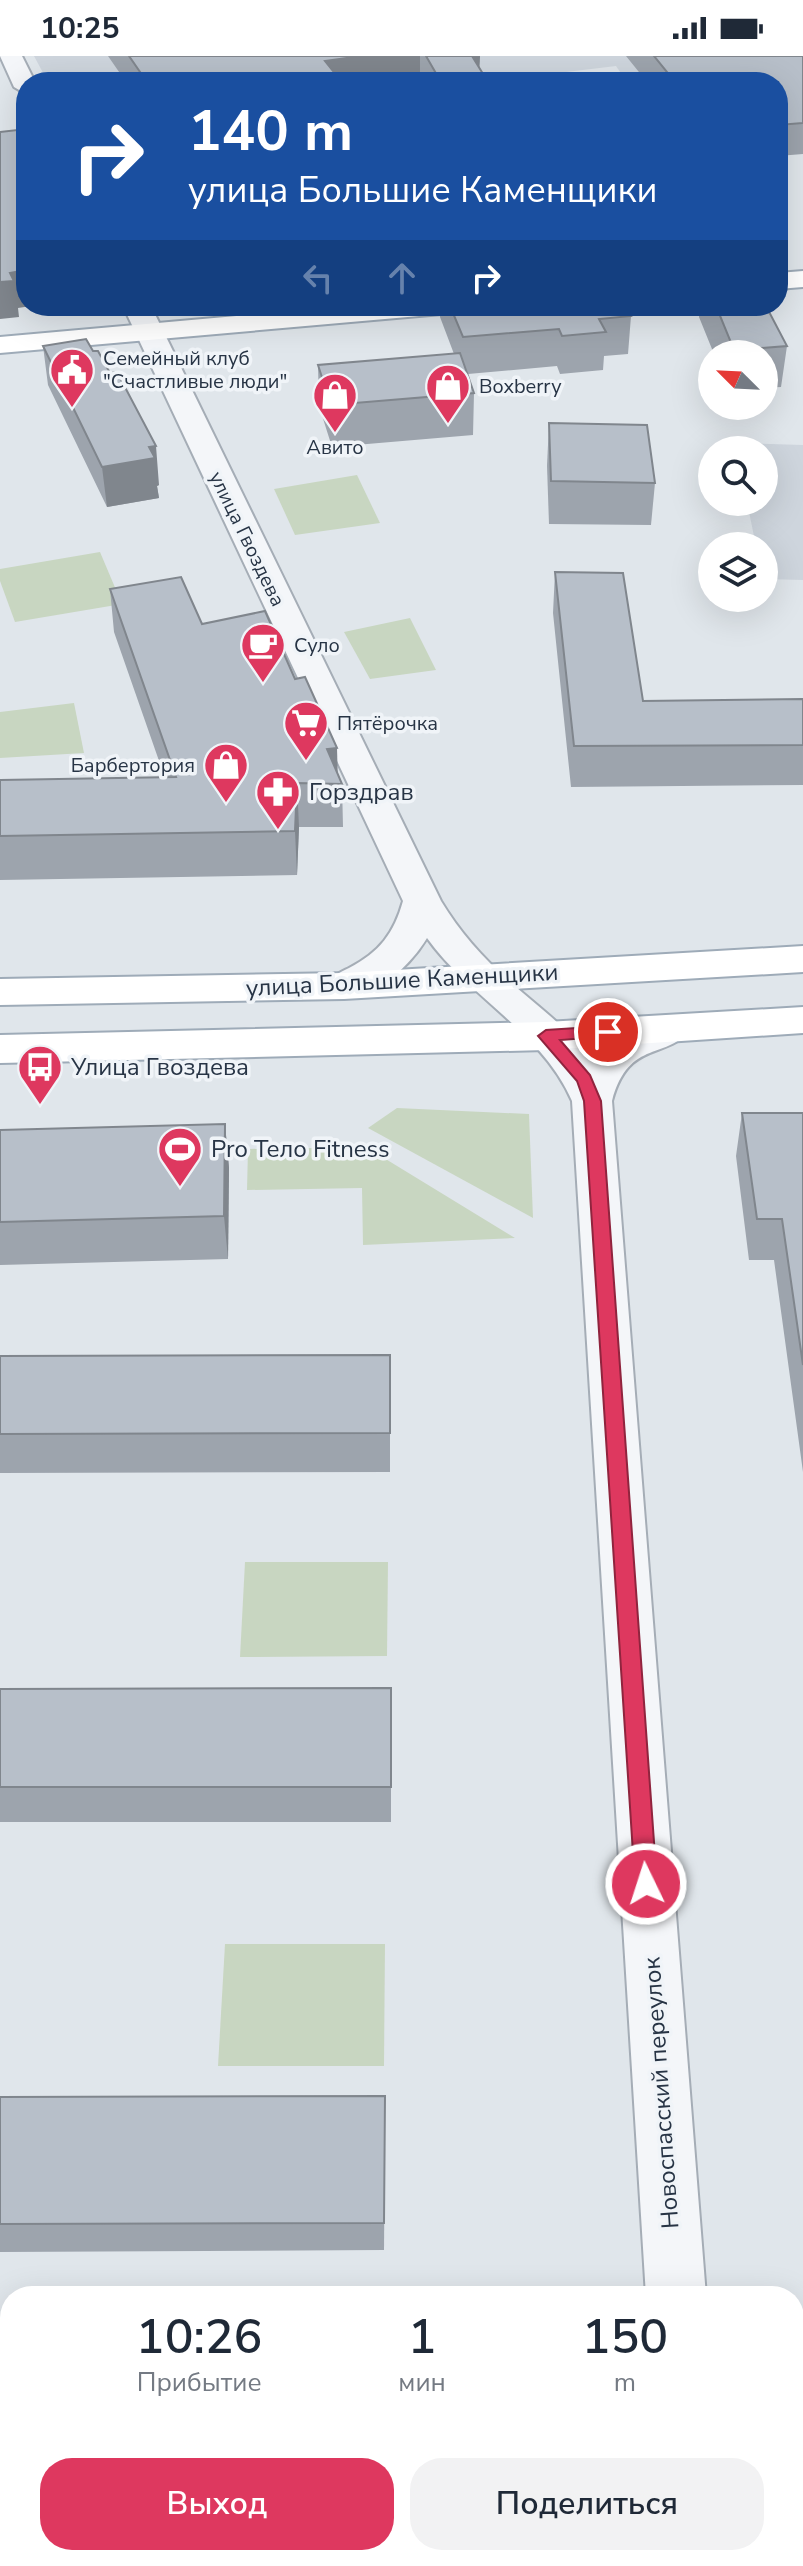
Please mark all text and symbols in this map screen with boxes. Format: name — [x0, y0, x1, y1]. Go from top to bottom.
text: 10:25 — [40, 8, 119, 49]
text: 140 m — [188, 93, 353, 170]
icon: right — [56, 104, 160, 208]
text: улица Большие Каменщики — [188, 166, 657, 215]
icon: left — [296, 256, 340, 300]
icon: ahead — [380, 256, 424, 300]
icon: right — [464, 256, 508, 300]
north arrow — [698, 340, 778, 420]
map controls — [698, 340, 778, 612]
place label: Семейный клуб "Счастливые люди" — [103, 345, 287, 395]
public building icon: Семейный клуб "Счастливые люди" — [48, 346, 96, 409]
shop icon: Boxberry — [424, 362, 472, 425]
shop icon: Авито — [311, 371, 359, 434]
place label: Boxberry — [479, 373, 562, 400]
place label: Авито — [306, 434, 364, 461]
button: search — [698, 436, 778, 516]
street label: улица Гвоздева — [203, 467, 291, 611]
button: layers — [698, 532, 778, 612]
cafe icon: Суло — [239, 621, 287, 684]
place label: Суло — [294, 632, 340, 659]
supermarket icon: Пятёрочка — [282, 699, 330, 762]
place label: Пятёрочка — [337, 710, 438, 737]
shop icon: Барбертория — [202, 741, 250, 804]
place label: Барбертория — [71, 752, 195, 779]
pharmacy icon: Горздрав — [254, 768, 302, 831]
place label: Горздрав — [309, 776, 414, 808]
street label: улица Большие Каменщики — [245, 956, 559, 1004]
pin — [574, 998, 642, 1066]
icon: arrive — [586, 1010, 630, 1054]
bus stop icon: Улица Гвоздева — [16, 1043, 64, 1106]
place label: Улица Гвоздева — [70, 1051, 249, 1083]
sports icon: Pro Тело Fitness — [156, 1125, 204, 1188]
place label: Pro Тело Fitness — [211, 1133, 390, 1165]
position arrow — [604, 1842, 688, 1926]
street label: Новоспасский переулок — [636, 1956, 686, 2230]
text: 10:26 — [136, 2304, 262, 2370]
text: 1 — [408, 2304, 436, 2370]
text: 150 — [582, 2304, 668, 2370]
text: Прибытие — [137, 2365, 262, 2400]
text: мин — [398, 2365, 446, 2400]
text: m — [614, 2365, 636, 2400]
button: Выход — [40, 2458, 394, 2550]
button: Поделиться — [410, 2458, 764, 2550]

